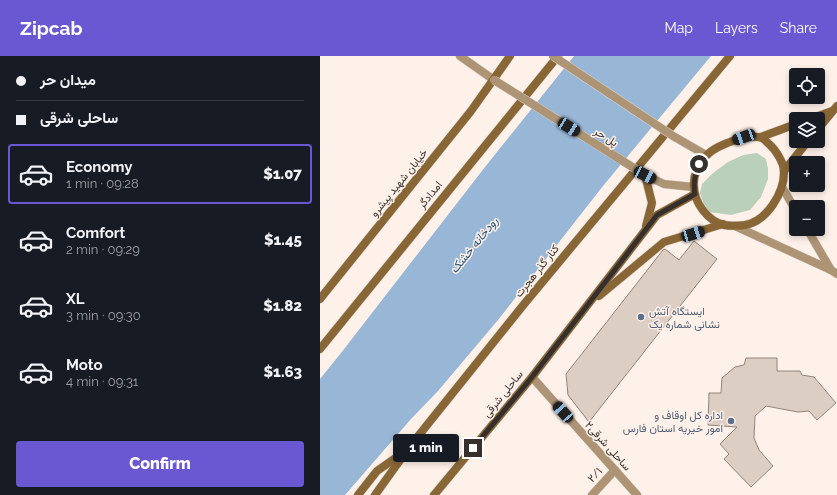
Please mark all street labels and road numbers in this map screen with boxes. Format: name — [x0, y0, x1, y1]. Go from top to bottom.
street label: پل حر — [590, 124, 620, 150]
street label: خیابان شهید پیشرو — [368, 146, 431, 220]
street label: امدادگر — [415, 179, 445, 212]
street label: کنار گذر هجرت — [512, 242, 562, 300]
street label: ساحلی شرقی — [480, 368, 526, 420]
street label: ساحلی شرقی۲ — [582, 418, 634, 474]
street label: ۲/‍‍۱ — [585, 465, 605, 485]

